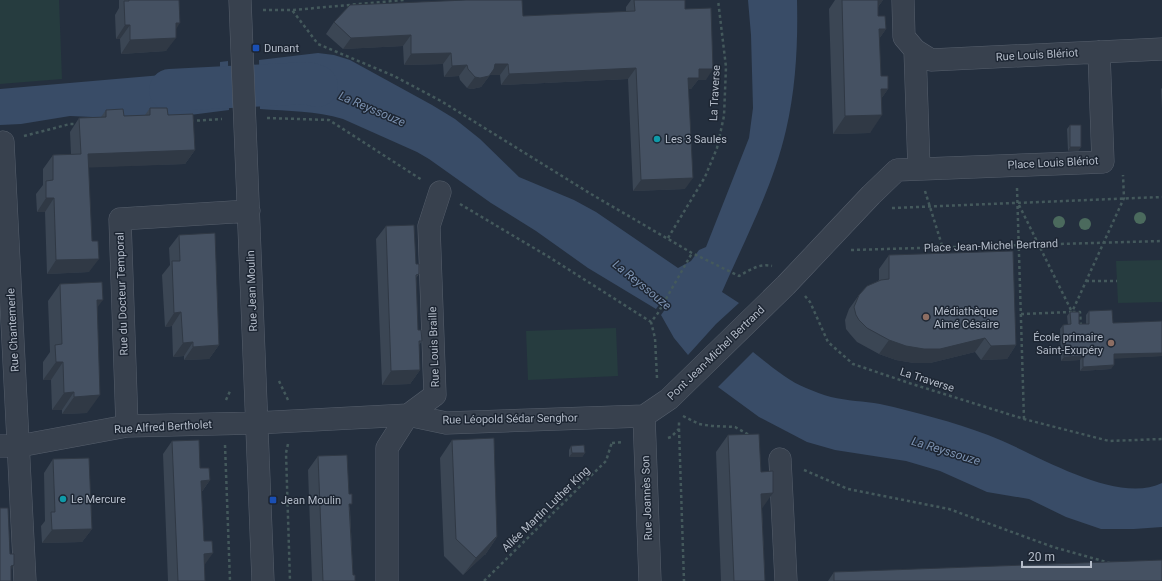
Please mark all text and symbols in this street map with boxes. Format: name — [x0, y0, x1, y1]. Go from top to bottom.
place label: Dunant — [264, 42, 299, 55]
marker: Dunant — [251, 43, 261, 53]
street label: Rue Louis Blériot — [996, 46, 1079, 64]
street label: La Traverse — [707, 64, 723, 121]
water label: La Reyssouze — [336, 89, 408, 129]
place label: Les 3 Saules — [665, 133, 727, 146]
marker: Les 3 Saules — [652, 134, 662, 144]
street label: Place Louis Blériot — [1007, 154, 1099, 172]
street label: Rue du Docteur Temporal — [113, 232, 131, 356]
street label: Place Jean-Michel Bertrand — [924, 237, 1058, 255]
street label: Rue Jean Moulin — [244, 250, 260, 332]
water label: La Reyssouze — [610, 257, 674, 313]
street label: Rue Chantemerle — [4, 288, 22, 372]
street label: Pont Jean-Michel Bertrand — [665, 303, 767, 403]
place label: Médiathèque Aimé Césaire — [934, 305, 999, 331]
street label: Rue Louis Braille — [426, 306, 442, 388]
marker: Médiathèque Aimé Césaire — [921, 312, 931, 322]
place label: École primaire Saint-Exupéry — [1033, 331, 1104, 357]
marker: École primaire Saint-Exupéry — [1106, 338, 1116, 348]
street label: La Traverse — [898, 365, 956, 395]
street label: Rue Léopold Sédar Senghor — [442, 411, 578, 427]
street label: Rue Alfred Bertholet — [114, 418, 213, 436]
water label: La Reyssouze — [910, 434, 982, 468]
street label: Rue Joannès Son — [639, 455, 655, 541]
street label: Allée Martin Luther King — [499, 464, 593, 554]
place label: Le Mercure — [71, 493, 126, 506]
marker: Le Mercure — [58, 494, 68, 504]
place label: Jean Moulin — [281, 494, 341, 507]
marker: Jean Moulin — [268, 495, 278, 505]
scale bar — [1022, 543, 1091, 569]
text: 20 m — [1028, 550, 1055, 564]

